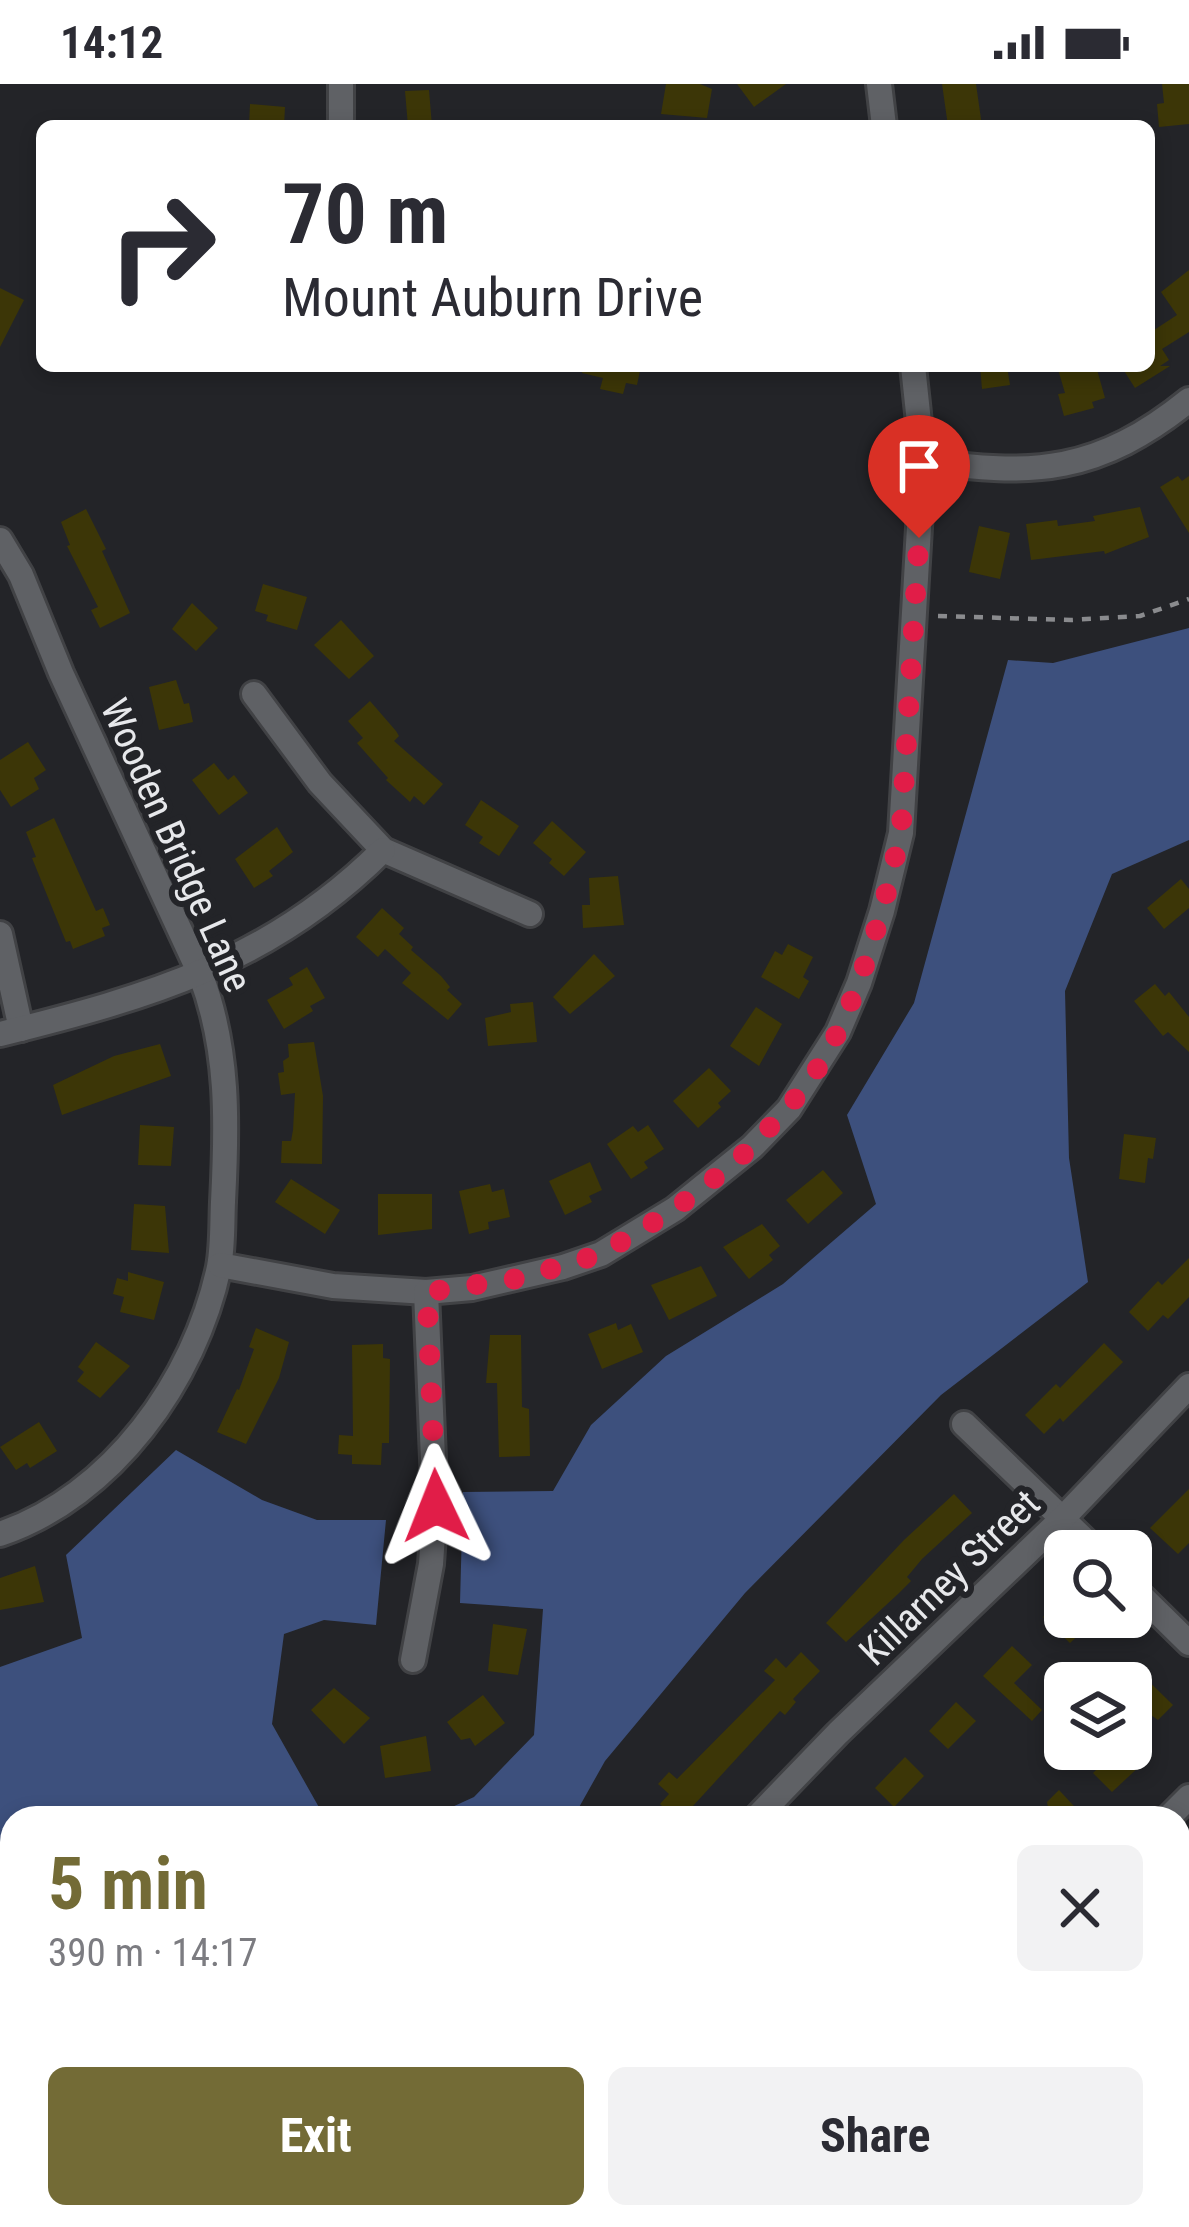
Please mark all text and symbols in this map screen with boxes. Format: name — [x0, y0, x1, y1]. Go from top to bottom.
text: 14:12 — [60, 16, 163, 69]
text: 70 m — [282, 165, 449, 264]
icon: right — [84, 168, 240, 324]
text: Mount Auburn Drive — [282, 266, 703, 329]
pin — [868, 415, 970, 538]
icon: arrive — [886, 433, 952, 499]
street label: Wooden Bridge Lane — [91, 692, 261, 999]
position arrow — [373, 1443, 499, 1569]
street label: Killarney Street — [850, 1481, 1049, 1675]
map controls — [1044, 1530, 1152, 1770]
button: search — [1044, 1530, 1152, 1638]
button: layers — [1044, 1662, 1152, 1770]
text: 5 min — [48, 1842, 208, 1927]
button: close — [1017, 1845, 1143, 1971]
text: 390 m · 14:17 — [48, 1930, 258, 1976]
button: Exit — [48, 2067, 584, 2205]
button: Share — [608, 2067, 1143, 2205]

